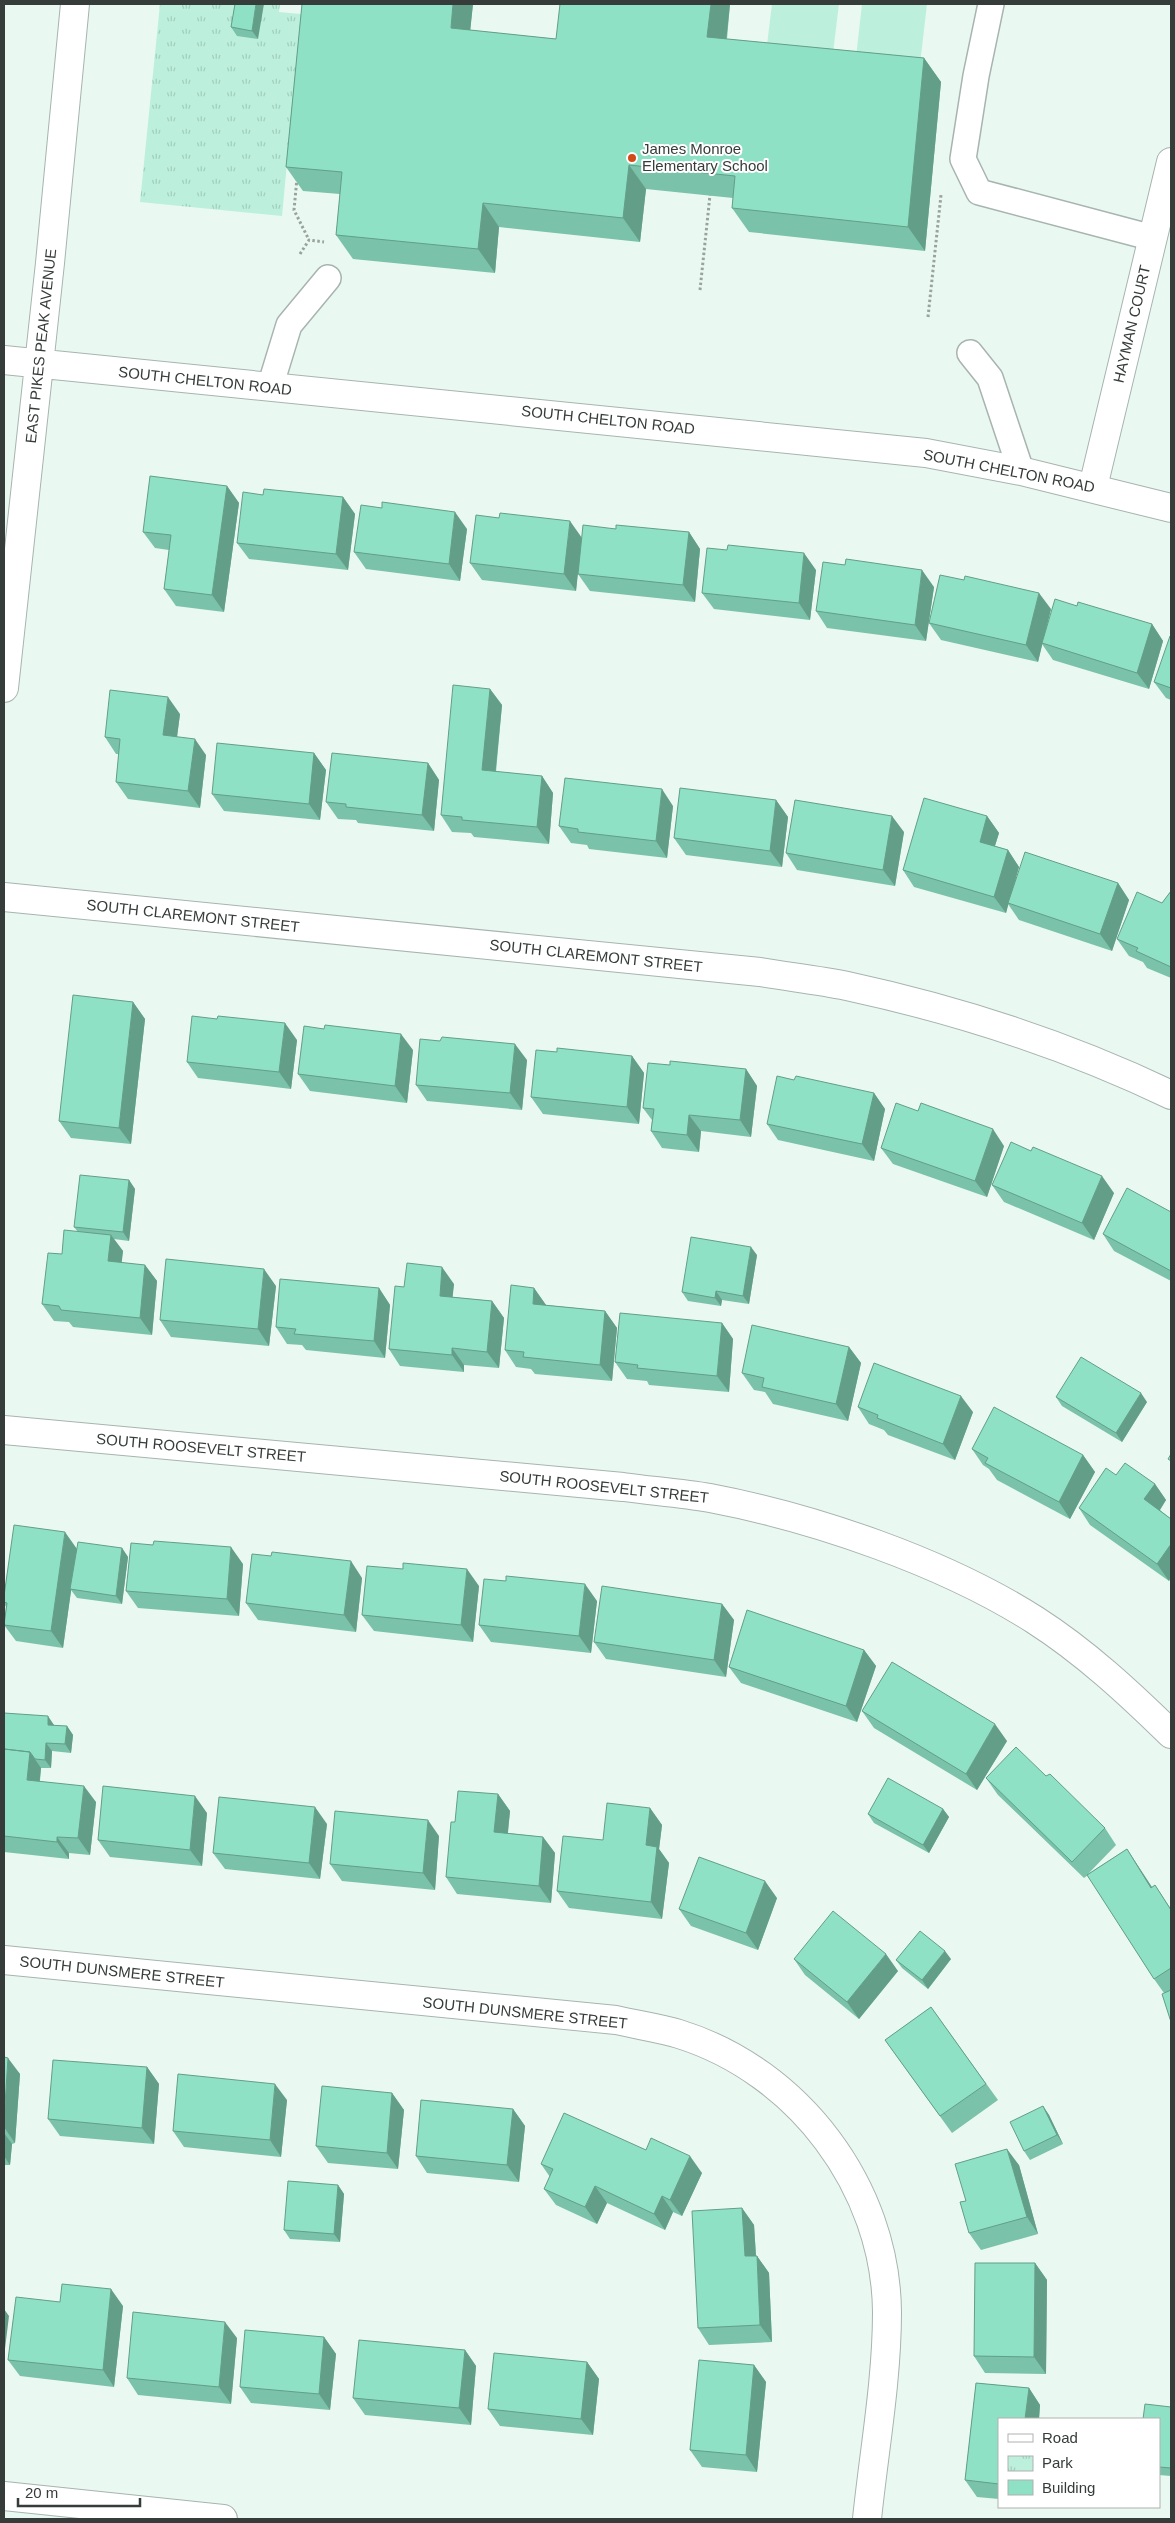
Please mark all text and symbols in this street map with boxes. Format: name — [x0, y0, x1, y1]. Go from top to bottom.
place label: James Monroe Elementary School — [642, 140, 768, 174]
marker: James Monroe Elementary School — [626, 152, 638, 164]
street label: EAST PIKES PEAK AVENUE — [22, 248, 59, 444]
street label: HAYMAN COURT — [1110, 263, 1153, 384]
street label: SOUTH CHELTON ROAD — [117, 363, 293, 398]
street label: SOUTH CHELTON ROAD — [520, 402, 696, 437]
street label: SOUTH CHELTON ROAD — [922, 446, 1097, 496]
street label: SOUTH CLAREMONT STREET — [86, 896, 300, 935]
street label: SOUTH CLAREMONT STREET — [489, 936, 703, 975]
street label: SOUTH ROOSEVELT STREET — [96, 1430, 307, 1465]
street label: SOUTH ROOSEVELT STREET — [499, 1467, 710, 1506]
street label: SOUTH DUNSMERE STREET — [19, 1952, 225, 1991]
street label: SOUTH DUNSMERE STREET — [422, 1993, 628, 2032]
legend — [998, 2418, 1160, 2508]
text: Road — [1042, 2429, 1078, 2446]
text: Park — [1042, 2454, 1073, 2471]
scale bar — [18, 2476, 140, 2508]
text: Building — [1042, 2479, 1095, 2496]
text: 20 m — [25, 2484, 58, 2501]

